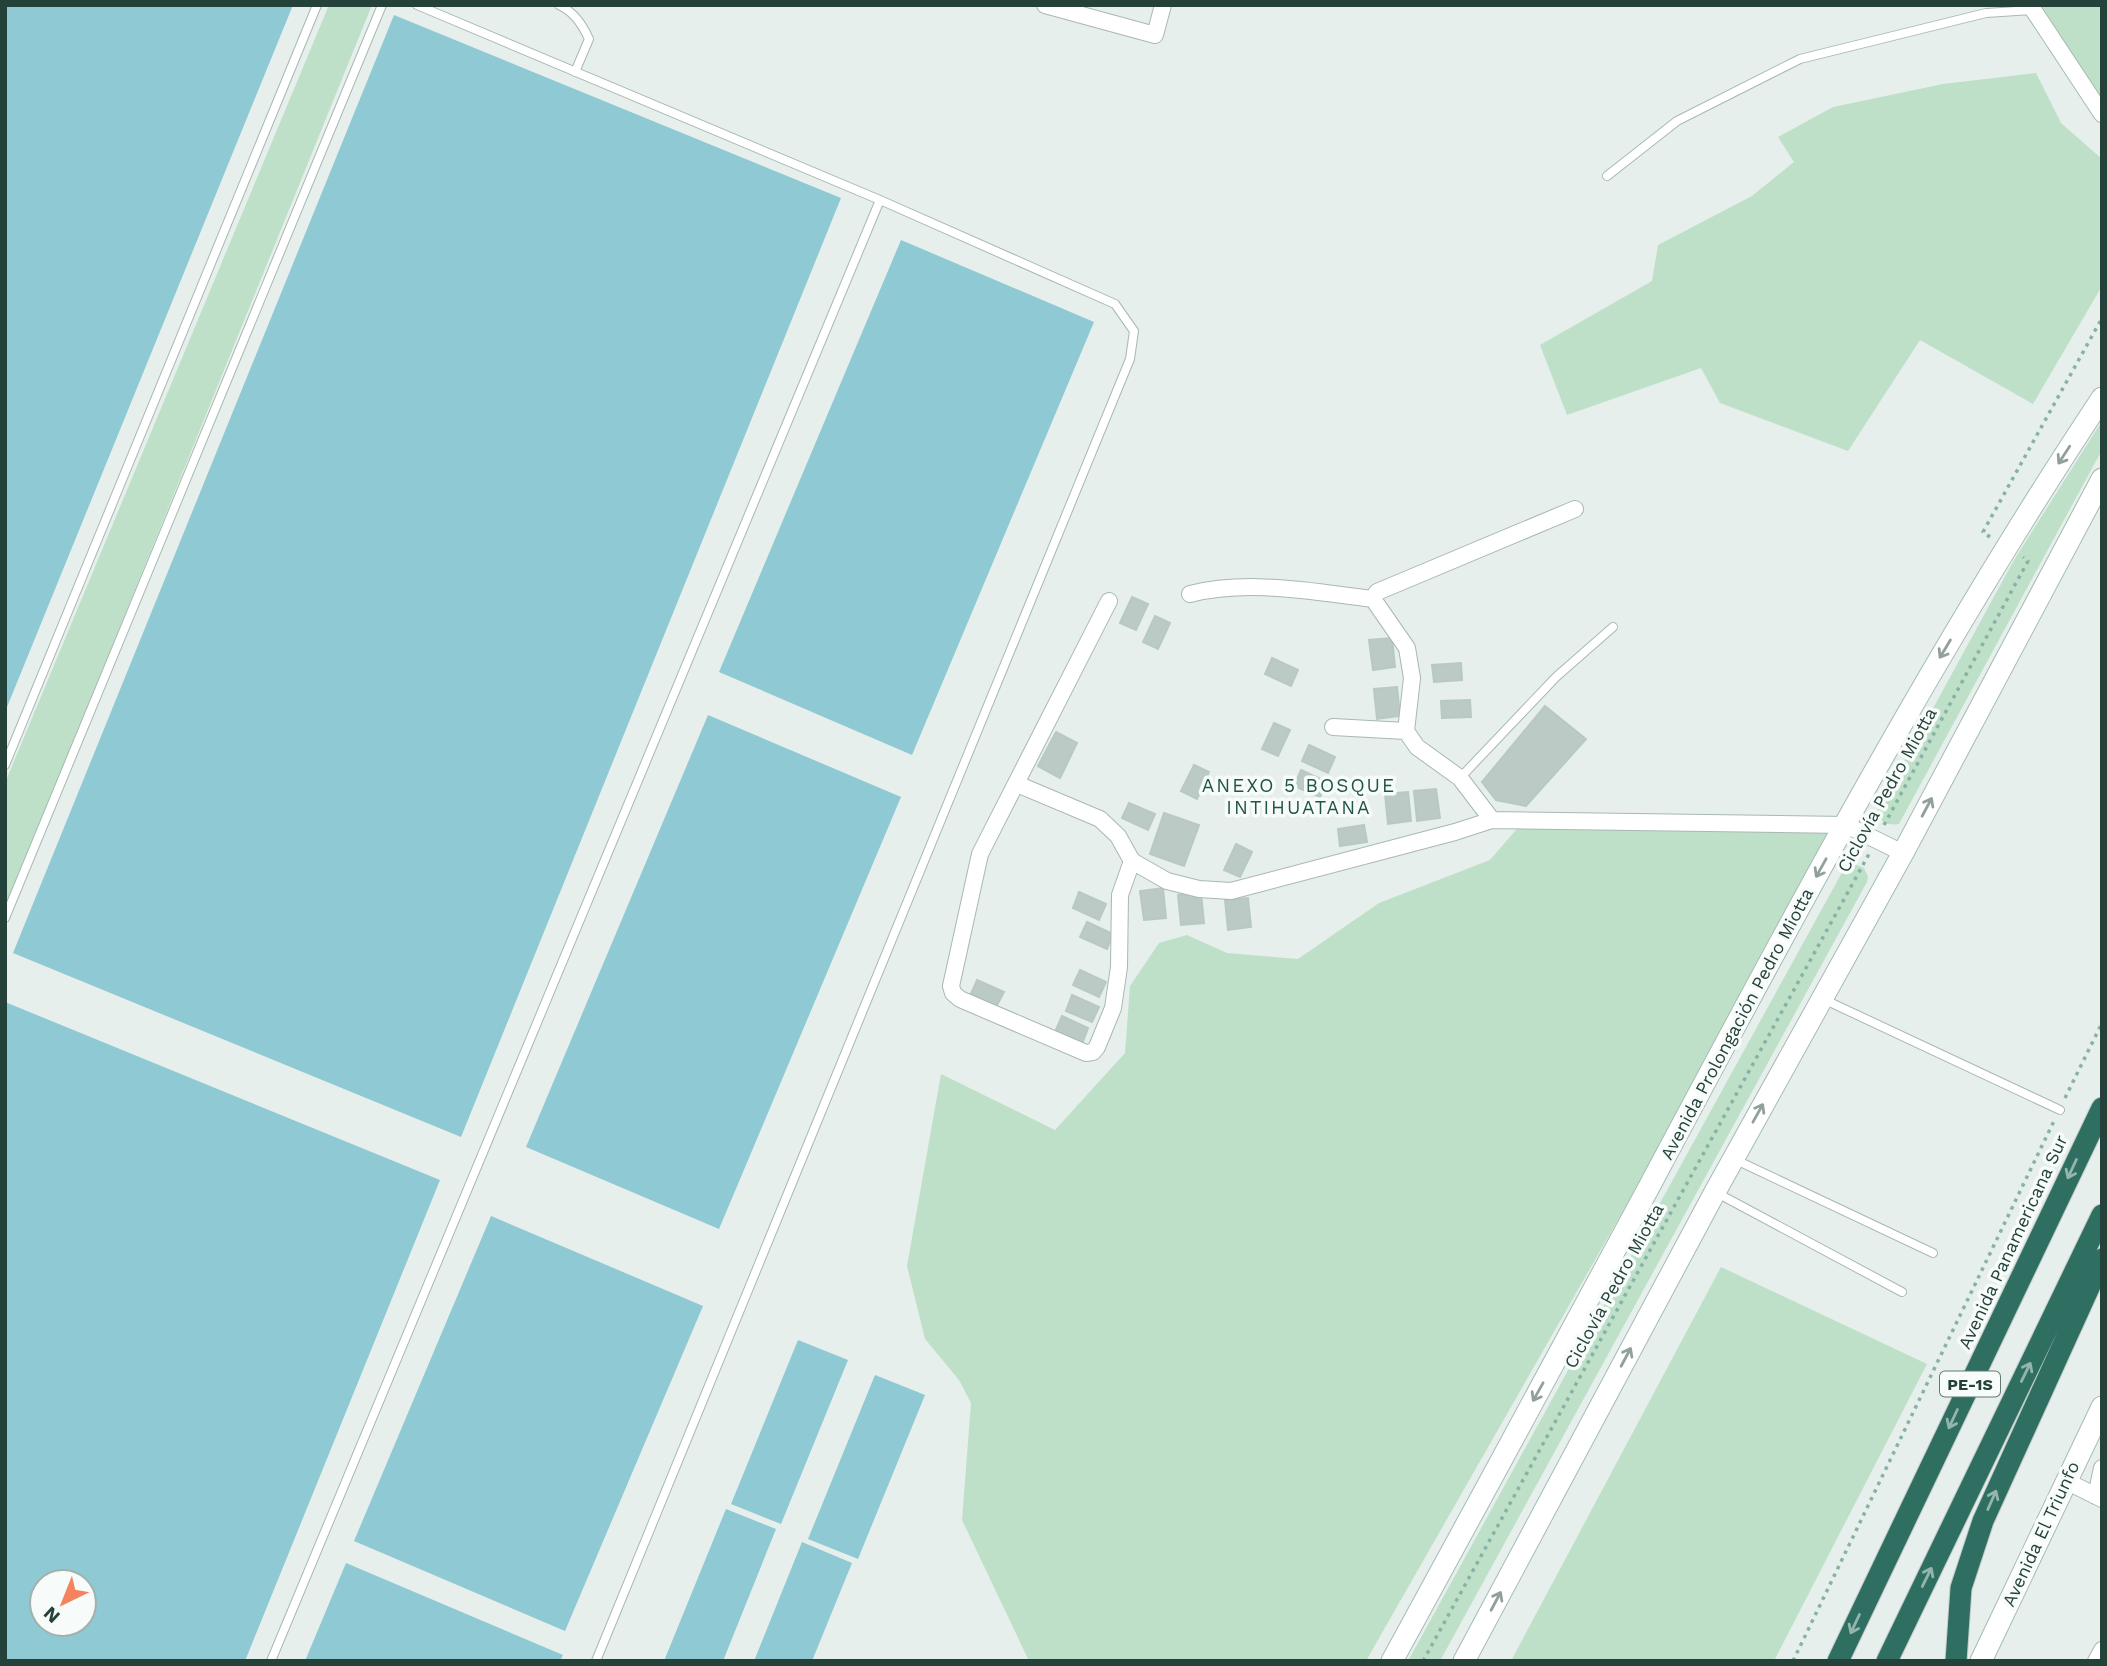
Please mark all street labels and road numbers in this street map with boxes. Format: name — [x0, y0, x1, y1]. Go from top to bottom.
street label: Ciclovía Pedro Miotta — [1833, 704, 1941, 876]
street label: Avenida Prolongación Pedro Miotta — [1656, 884, 1817, 1163]
street label: Avenida Panamericana Sur — [1954, 1132, 2071, 1352]
street label: Ciclovía Pedro Miotta — [1560, 1200, 1668, 1372]
road number: PE-1S — [1940, 1372, 2000, 1396]
street label: Avenida El Triunfo — [1998, 1458, 2083, 1610]

